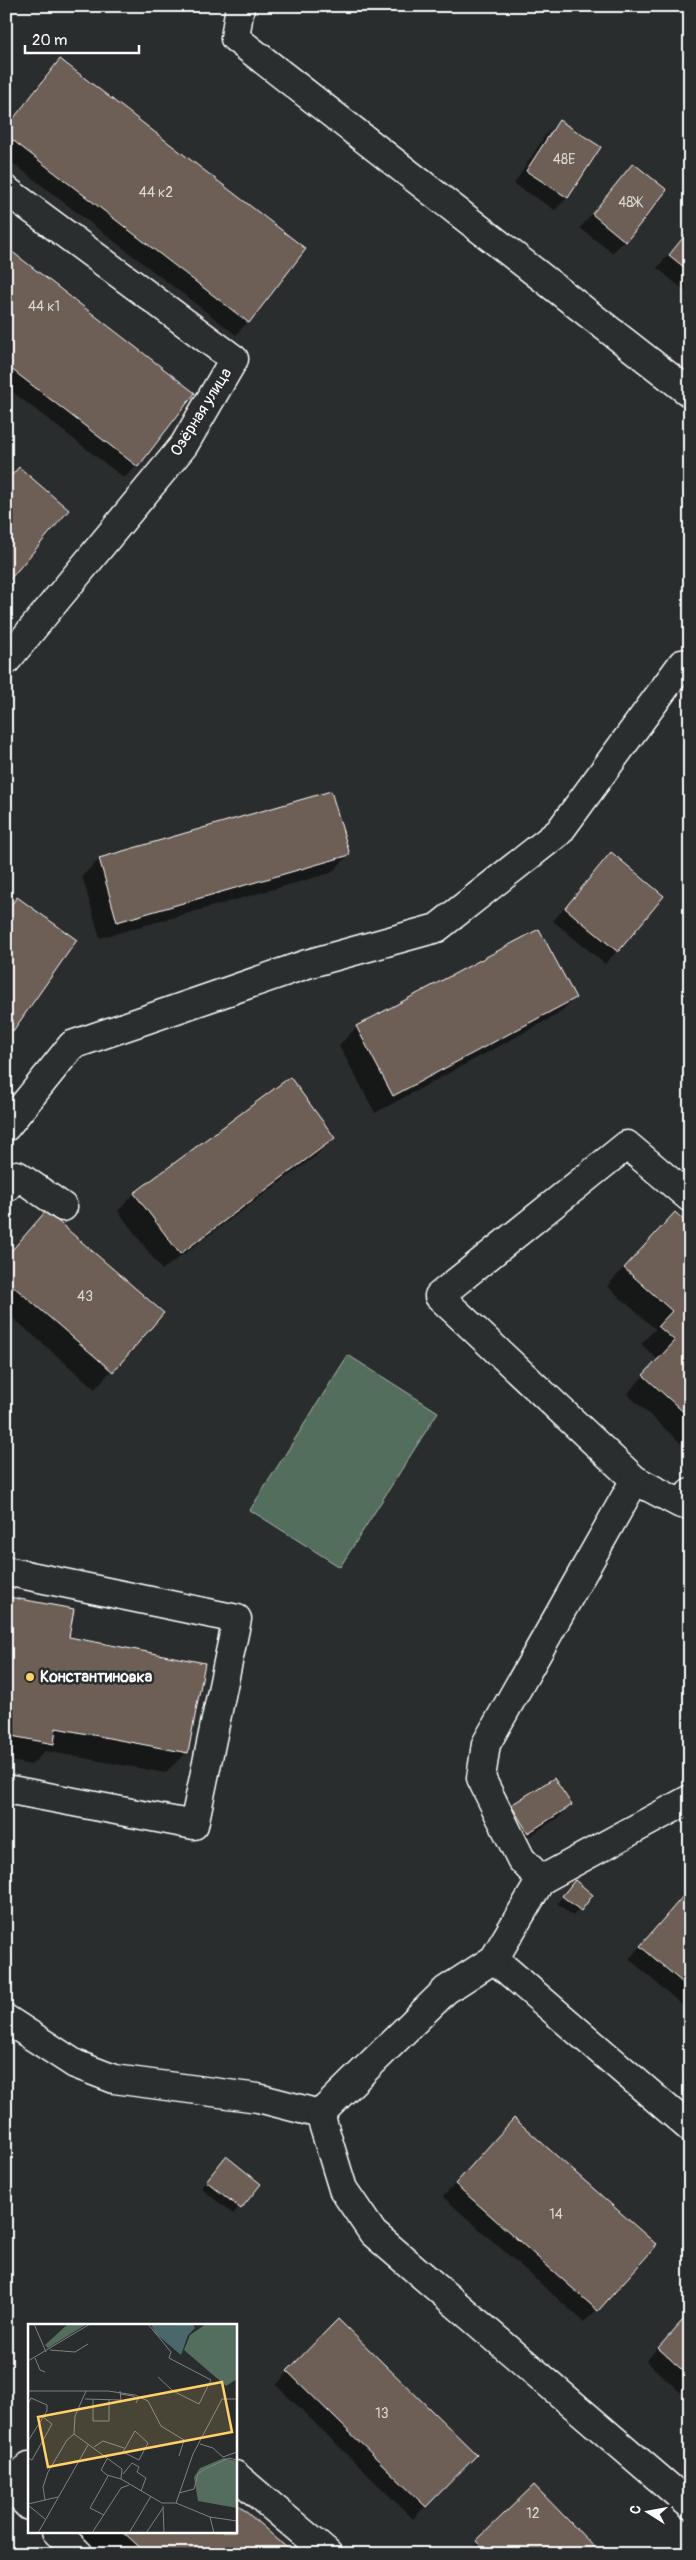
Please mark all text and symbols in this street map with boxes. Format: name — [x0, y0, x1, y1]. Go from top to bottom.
scale bar — [25, 22, 139, 54]
text: 20 m — [32, 31, 67, 50]
house number: 48Е — [553, 151, 575, 168]
house number: 44 к2 — [139, 184, 173, 201]
house number: 48Ж — [618, 194, 643, 211]
house number: 44 к1 — [28, 298, 60, 315]
street label: Озёрная улица — [166, 364, 236, 460]
house number: 43 — [77, 1288, 93, 1305]
place label: Константиновка — [40, 1667, 153, 1687]
marker: Константиновка — [24, 1671, 36, 1683]
house number: 14 — [549, 2206, 563, 2223]
inset map — [28, 2324, 236, 2532]
house number: 13 — [375, 2405, 389, 2422]
north arrow — [624, 2488, 674, 2538]
text: С — [627, 2503, 645, 2515]
house number: 12 — [526, 2505, 540, 2522]

